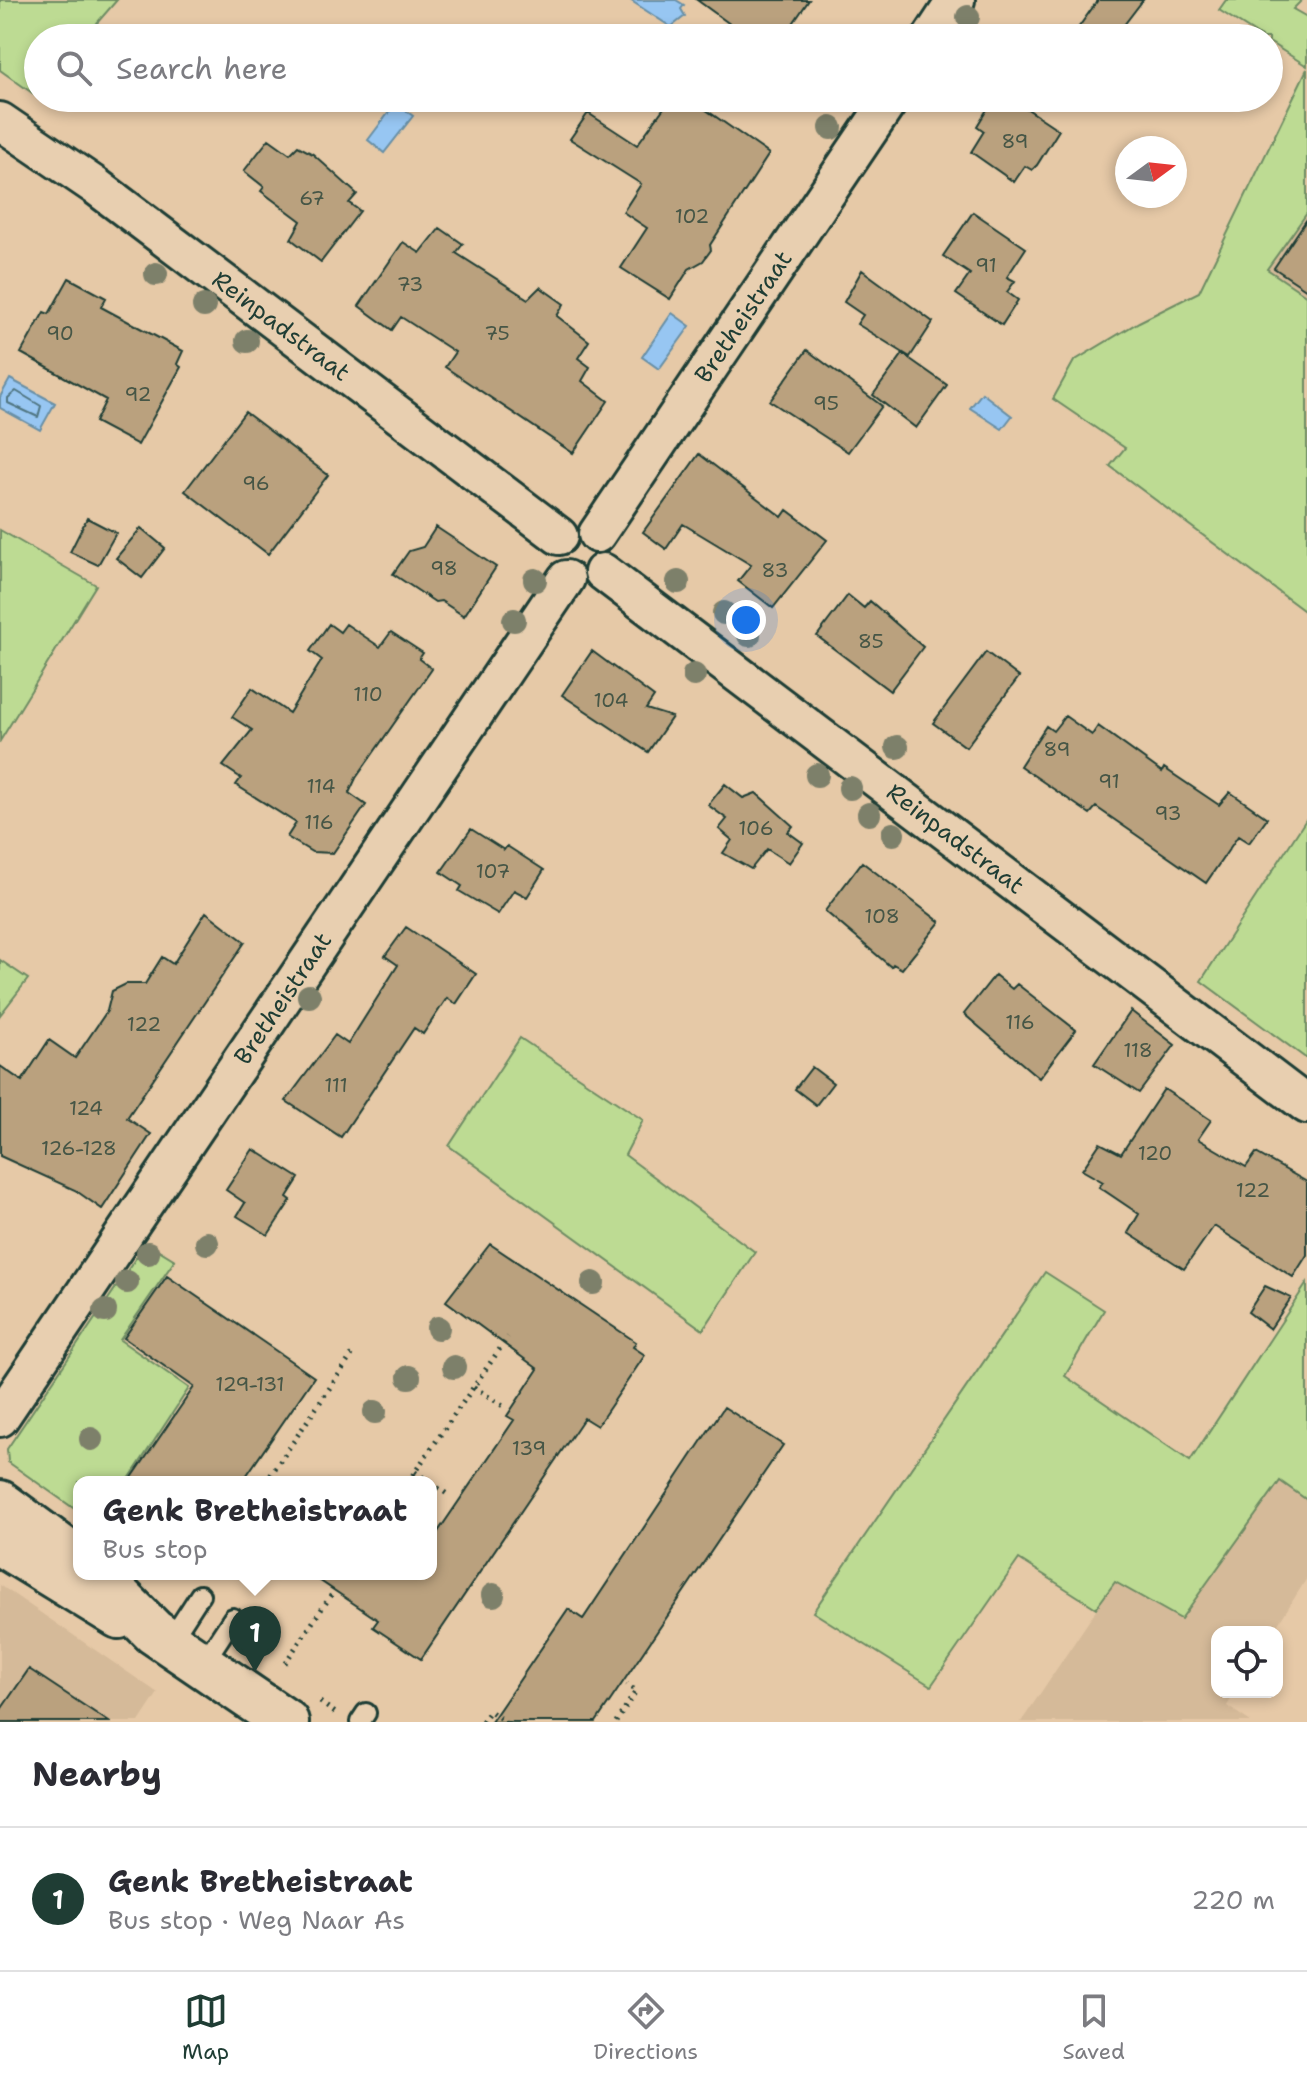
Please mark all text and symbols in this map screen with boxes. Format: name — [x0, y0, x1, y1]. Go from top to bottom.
search box — [24, 24, 1283, 112]
icon: search — [52, 46, 96, 90]
text: Search here — [116, 48, 287, 89]
house number: 89 — [1002, 128, 1029, 154]
north arrow — [1115, 136, 1187, 208]
house number: 67 — [299, 185, 325, 211]
house number: 102 — [675, 203, 709, 229]
street label: Bretheistraat — [687, 244, 800, 389]
house number: 91 — [975, 252, 997, 278]
street label: Reinpadstraat — [206, 264, 357, 389]
house number: 73 — [397, 271, 423, 297]
house number: 90 — [46, 320, 74, 346]
house number: 75 — [484, 320, 510, 346]
house number: 92 — [125, 381, 152, 407]
house number: 95 — [813, 390, 839, 416]
house number: 96 — [242, 470, 270, 496]
house number: 98 — [430, 555, 458, 581]
house number: 83 — [762, 557, 788, 583]
your location — [726, 600, 766, 640]
house number: 85 — [858, 628, 884, 654]
house number: 110 — [353, 681, 383, 707]
house number: 104 — [593, 687, 629, 713]
house number: 89 — [1044, 736, 1071, 762]
house number: 91 — [1098, 768, 1120, 794]
house number: 114 — [306, 773, 336, 799]
street label: Reinpadstraat — [880, 776, 1031, 901]
house number: 93 — [1154, 800, 1182, 826]
house number: 116 — [304, 809, 334, 835]
house number: 106 — [738, 815, 774, 841]
house number: 107 — [476, 858, 510, 884]
house number: 108 — [864, 903, 900, 929]
street label: Bretheistraat — [227, 926, 339, 1071]
house number: 116 — [1005, 1009, 1035, 1035]
house number: 122 — [127, 1011, 161, 1037]
house number: 118 — [1123, 1037, 1153, 1063]
house number: 111 — [324, 1072, 348, 1098]
house number: 124 — [69, 1095, 103, 1121]
house number: 126-128 — [41, 1135, 117, 1161]
house number: 120 — [1138, 1140, 1172, 1166]
house number: 122 — [1236, 1177, 1270, 1203]
house number: 129-131 — [215, 1371, 285, 1397]
house number: 139 — [512, 1435, 546, 1461]
popup — [73, 1476, 437, 1580]
text: Genk Bretheistraat — [103, 1490, 407, 1531]
text: Bus stop — [103, 1531, 208, 1566]
pin: 1 — [229, 1606, 281, 1672]
map controls — [1211, 1626, 1283, 1698]
button: locate — [1211, 1626, 1283, 1698]
text: Nearby — [32, 1751, 162, 1797]
text: Genk Bretheistraat — [108, 1861, 413, 1902]
text: 1 — [52, 1882, 64, 1917]
text: 220 m — [1191, 1882, 1275, 1917]
text: Bus stop · Weg Naar As — [108, 1902, 405, 1937]
tab: Map — [182, 1989, 229, 2066]
tab: Directions — [593, 1989, 698, 2066]
tab: Saved — [1062, 1989, 1125, 2066]

